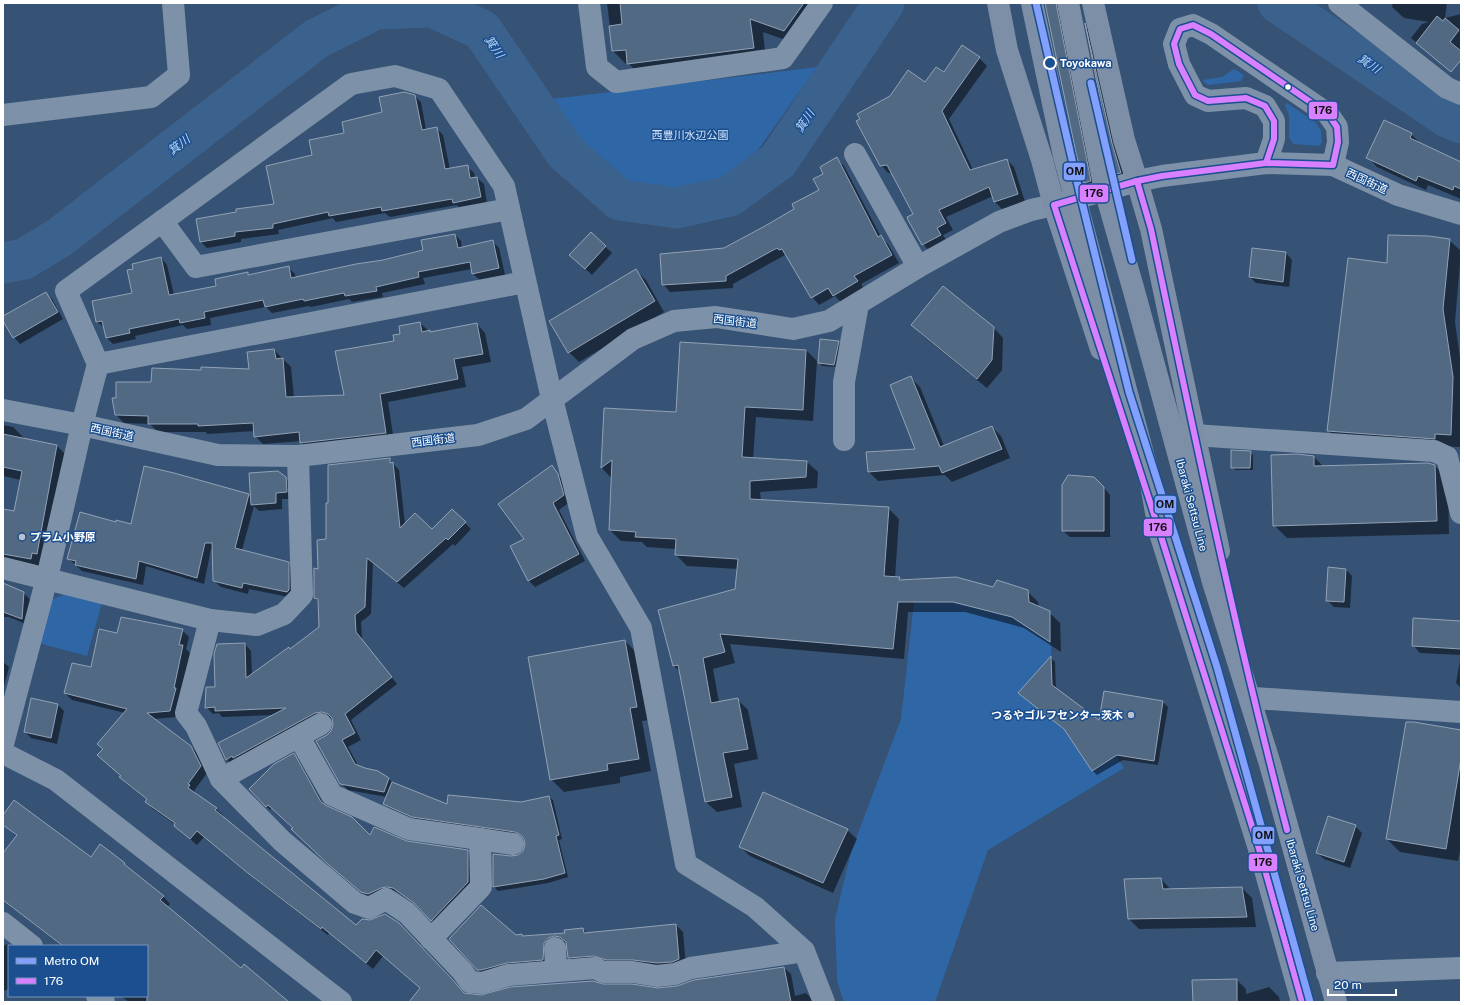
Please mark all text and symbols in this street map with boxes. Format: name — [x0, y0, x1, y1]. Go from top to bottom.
water label: 箕川 — [481, 33, 508, 63]
water label: 箕川 — [1355, 51, 1385, 78]
marker: Toyokawa — [1043, 56, 1057, 70]
place label: Toyokawa — [1060, 57, 1111, 69]
unlabelled marker — [1283, 82, 1293, 92]
line badge: 176 — [1308, 101, 1338, 120]
text: 176 — [1314, 104, 1332, 116]
water label: 箕川 — [792, 105, 819, 135]
park label: 西豊川水辺公園 — [652, 129, 729, 141]
water label: 箕川 — [165, 131, 194, 158]
line badge: OM — [1063, 162, 1086, 181]
text: OM — [1066, 165, 1084, 177]
street label: 西国街道 — [1345, 166, 1389, 196]
line badge: 176 — [1079, 184, 1109, 203]
text: 176 — [1085, 187, 1103, 199]
street label: 西国街道 — [712, 312, 758, 330]
street label: 西国街道 — [89, 422, 135, 442]
street label: 西国街道 — [410, 431, 456, 449]
street label: Ibaraki Settsu Line — [1174, 457, 1210, 553]
line badge: OM — [1154, 495, 1177, 514]
text: OM — [1156, 498, 1174, 510]
line badge: 176 — [1143, 518, 1173, 537]
text: 176 — [1149, 521, 1167, 533]
place label: プラム小野原 — [30, 531, 96, 543]
marker: プラム小野原 — [17, 532, 27, 542]
place label: つるやゴルフセンター茨木 — [991, 709, 1123, 721]
marker: つるやゴルフセンター茨木 — [1126, 710, 1136, 720]
line badge: OM — [1252, 826, 1275, 845]
text: OM — [1255, 829, 1273, 841]
street label: Ibaraki Settsu Line — [1284, 838, 1322, 932]
line badge: 176 — [1248, 853, 1278, 872]
text: 176 — [1254, 856, 1272, 868]
legend — [8, 945, 148, 997]
text: Metro OM — [44, 954, 99, 968]
scale bar — [1328, 971, 1396, 997]
text: 176 — [44, 974, 63, 988]
text: 20 m — [1334, 978, 1362, 992]

